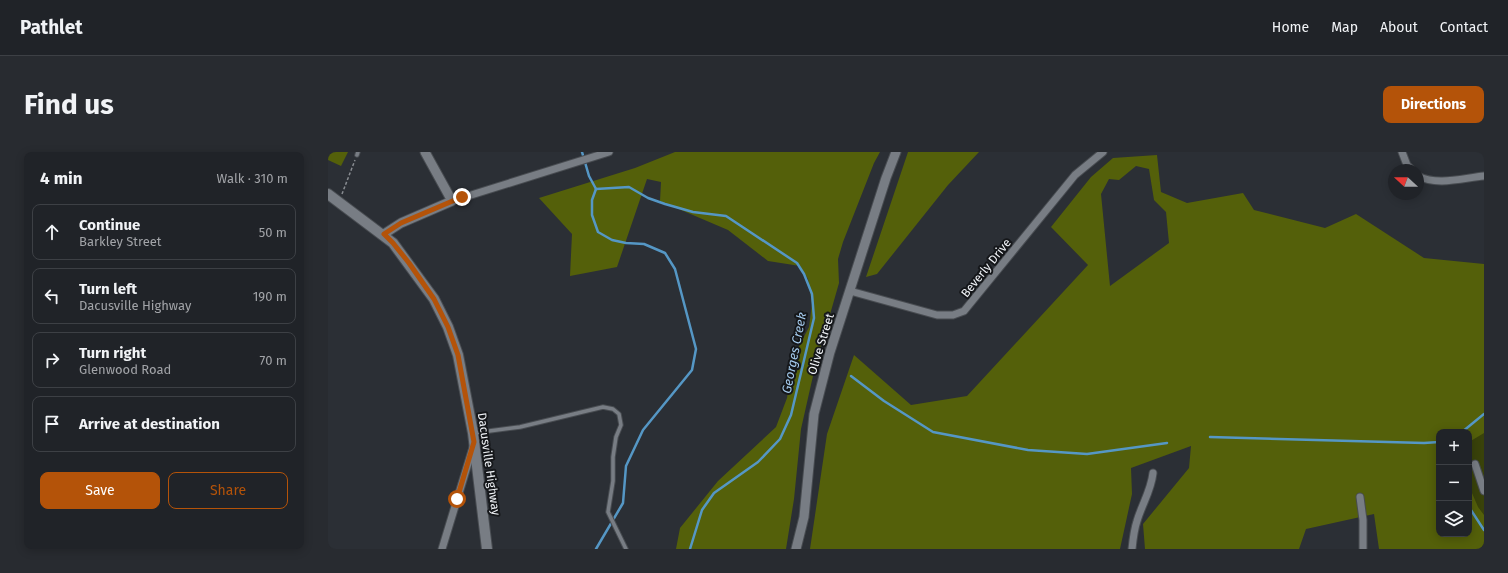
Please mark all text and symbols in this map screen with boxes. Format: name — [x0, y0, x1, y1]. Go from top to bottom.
text: Pathlet — [20, 16, 83, 39]
text: Home — [1272, 19, 1309, 36]
text: Map — [1331, 19, 1358, 36]
text: About — [1380, 19, 1418, 36]
text: Contact — [1440, 19, 1488, 36]
button: Directions — [1383, 86, 1484, 123]
text: Find us — [24, 88, 114, 121]
north arrow — [1388, 164, 1424, 200]
text: 4 min — [40, 168, 83, 189]
text: Walk · 310 m — [217, 171, 288, 186]
route end — [453, 188, 471, 206]
text: Continue — [79, 216, 140, 234]
icon: ahead — [41, 221, 63, 243]
text: 50 m — [259, 225, 287, 240]
text: Barkley Street — [79, 234, 162, 249]
street label: Beverly Drive — [958, 236, 1014, 300]
text: Turn left — [79, 280, 137, 298]
icon: left — [41, 285, 63, 307]
text: 190 m — [253, 289, 287, 304]
text: Dacusville Highway — [79, 298, 191, 313]
water label: Georges Creek — [779, 311, 809, 395]
street label: Olive Street — [805, 311, 837, 376]
text: Turn right — [79, 344, 146, 362]
icon: right — [41, 349, 63, 371]
text: 70 m — [260, 353, 287, 368]
text: Glenwood Road — [79, 362, 171, 377]
street label: Dacusville Highway — [475, 412, 503, 516]
icon: arrive — [41, 413, 63, 435]
text: Arrive at destination — [79, 415, 220, 433]
map controls — [1436, 429, 1472, 537]
button: + — [1436, 429, 1472, 465]
button: − — [1436, 465, 1472, 501]
button: Save — [40, 472, 160, 509]
button: Share — [168, 472, 288, 509]
route start — [448, 490, 466, 508]
button: layers — [1436, 501, 1472, 537]

